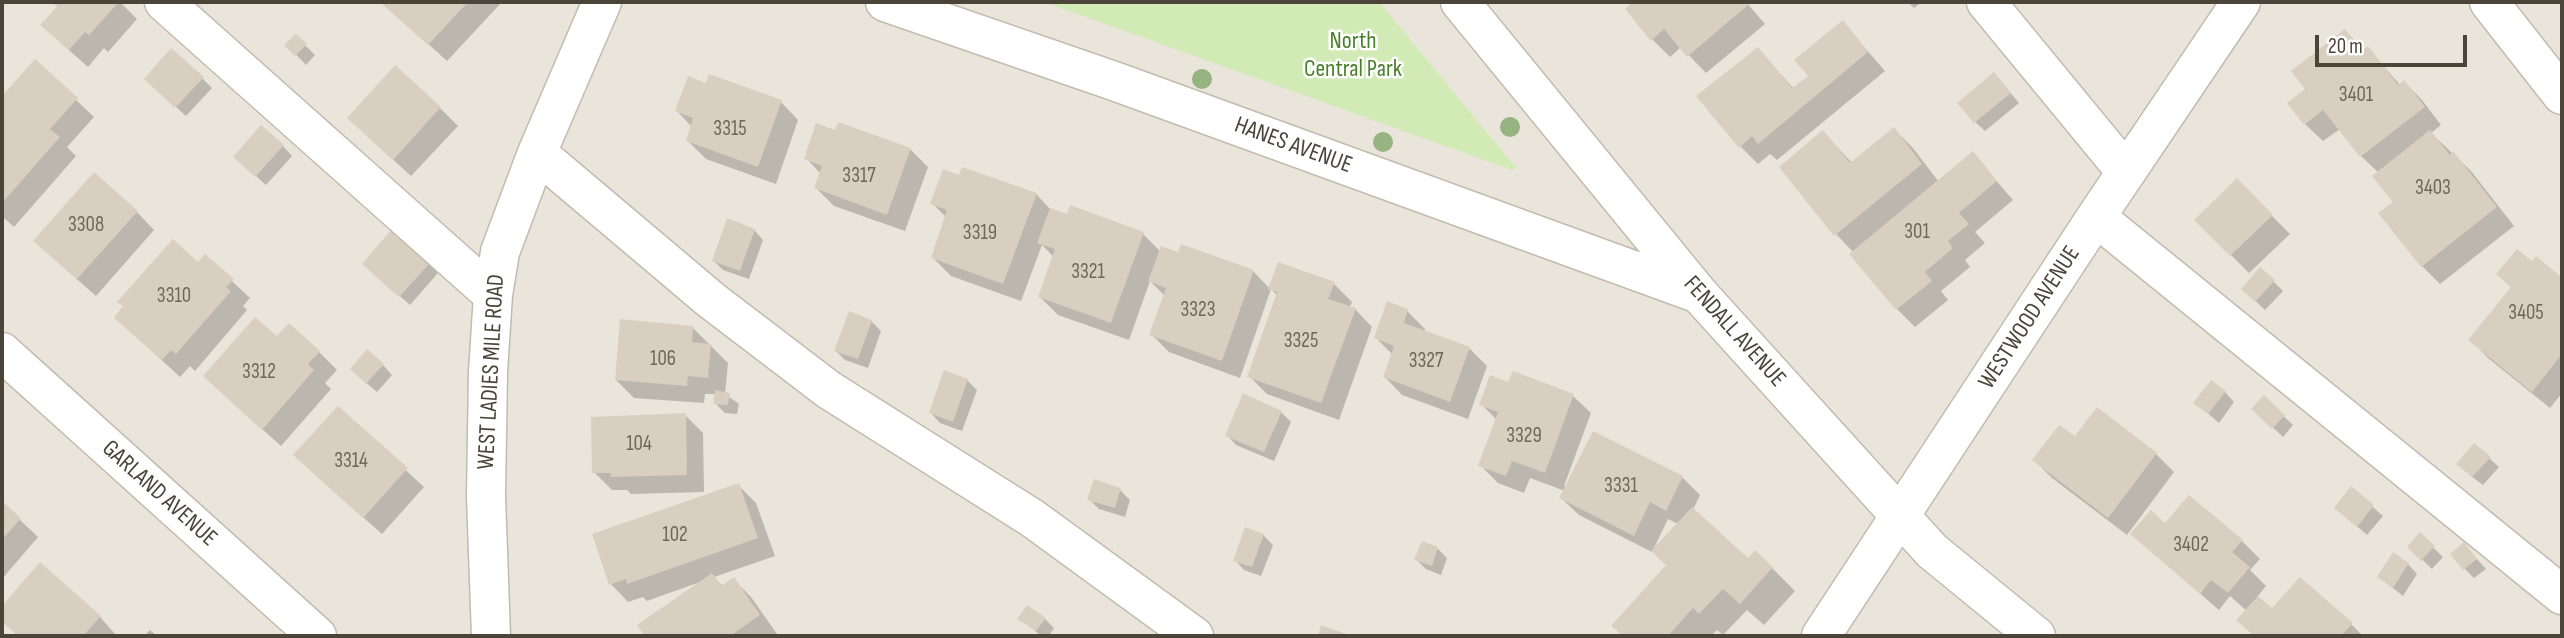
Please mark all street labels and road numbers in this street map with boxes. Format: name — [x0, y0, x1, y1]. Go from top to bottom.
street label: HANES AVENUE — [1230, 111, 1356, 181]
street label: WESTWOOD AVENUE — [1973, 241, 2087, 395]
street label: FENDALL AVENUE — [1677, 271, 1791, 393]
street label: WEST LADIES MILE ROAD — [473, 274, 511, 470]
street label: GARLAND AVENUE — [96, 435, 222, 553]

